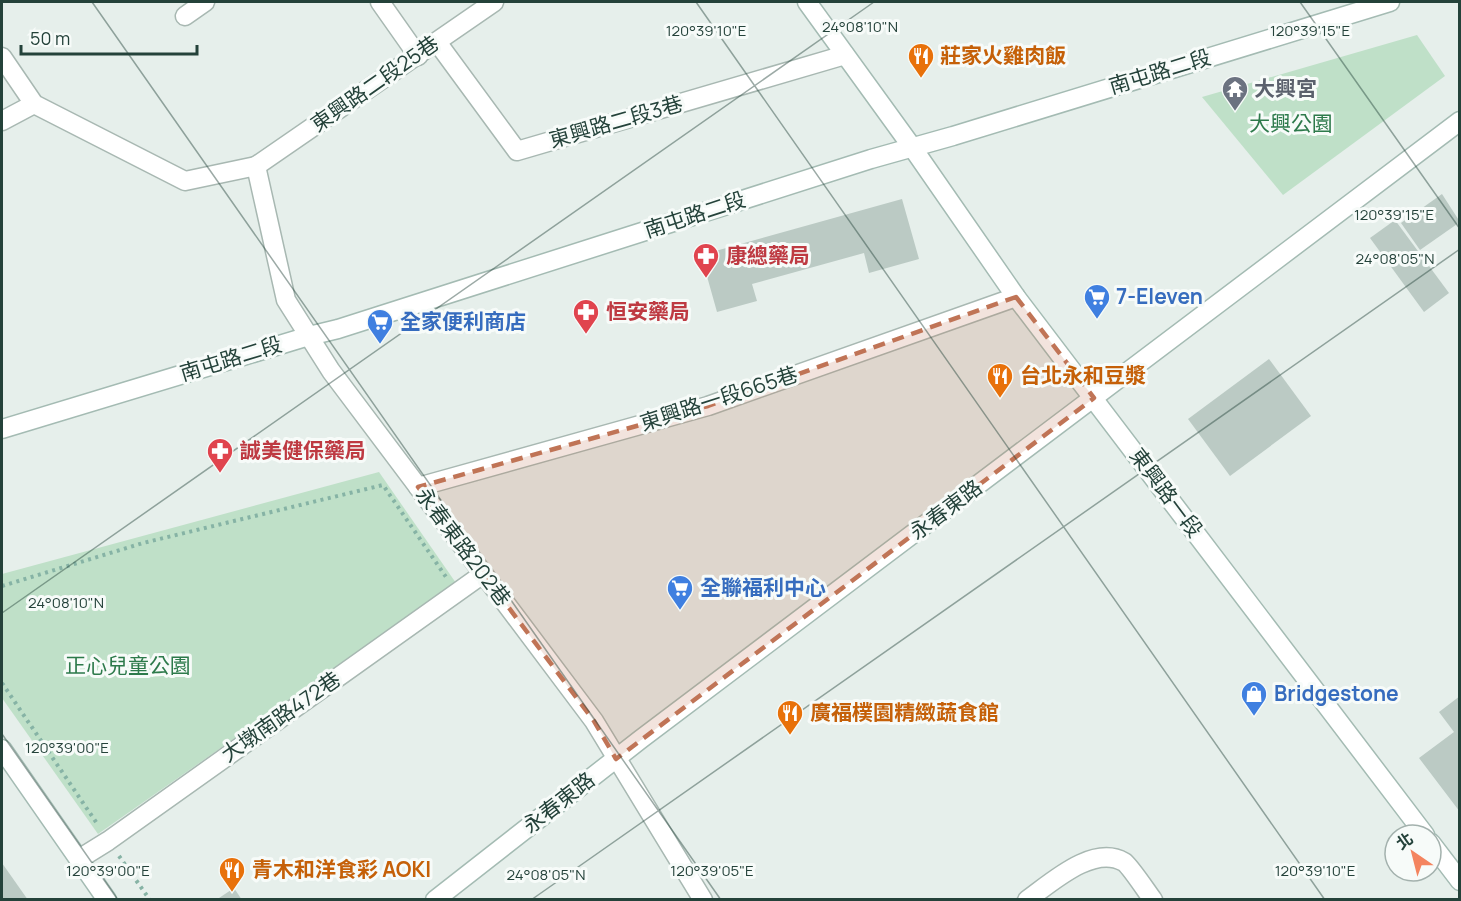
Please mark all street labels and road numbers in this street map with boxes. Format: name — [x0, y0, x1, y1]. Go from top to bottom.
street label: 東興路二段25巷 — [305, 29, 444, 138]
street label: 南屯路二段 — [1105, 42, 1214, 100]
street label: 東興路二段3巷 — [546, 89, 686, 153]
street label: 南屯路二段 — [640, 185, 749, 244]
street label: 南屯路二段 — [176, 329, 285, 387]
street label: 東興路一段665巷 — [636, 359, 801, 437]
street label: 東興路一段 — [1124, 442, 1210, 543]
street label: 永春東路 — [903, 473, 987, 546]
street label: 永春東路202巷 — [410, 481, 518, 611]
street label: 大墩南路472巷 — [215, 665, 346, 768]
street label: 永春東路 — [517, 765, 600, 839]

